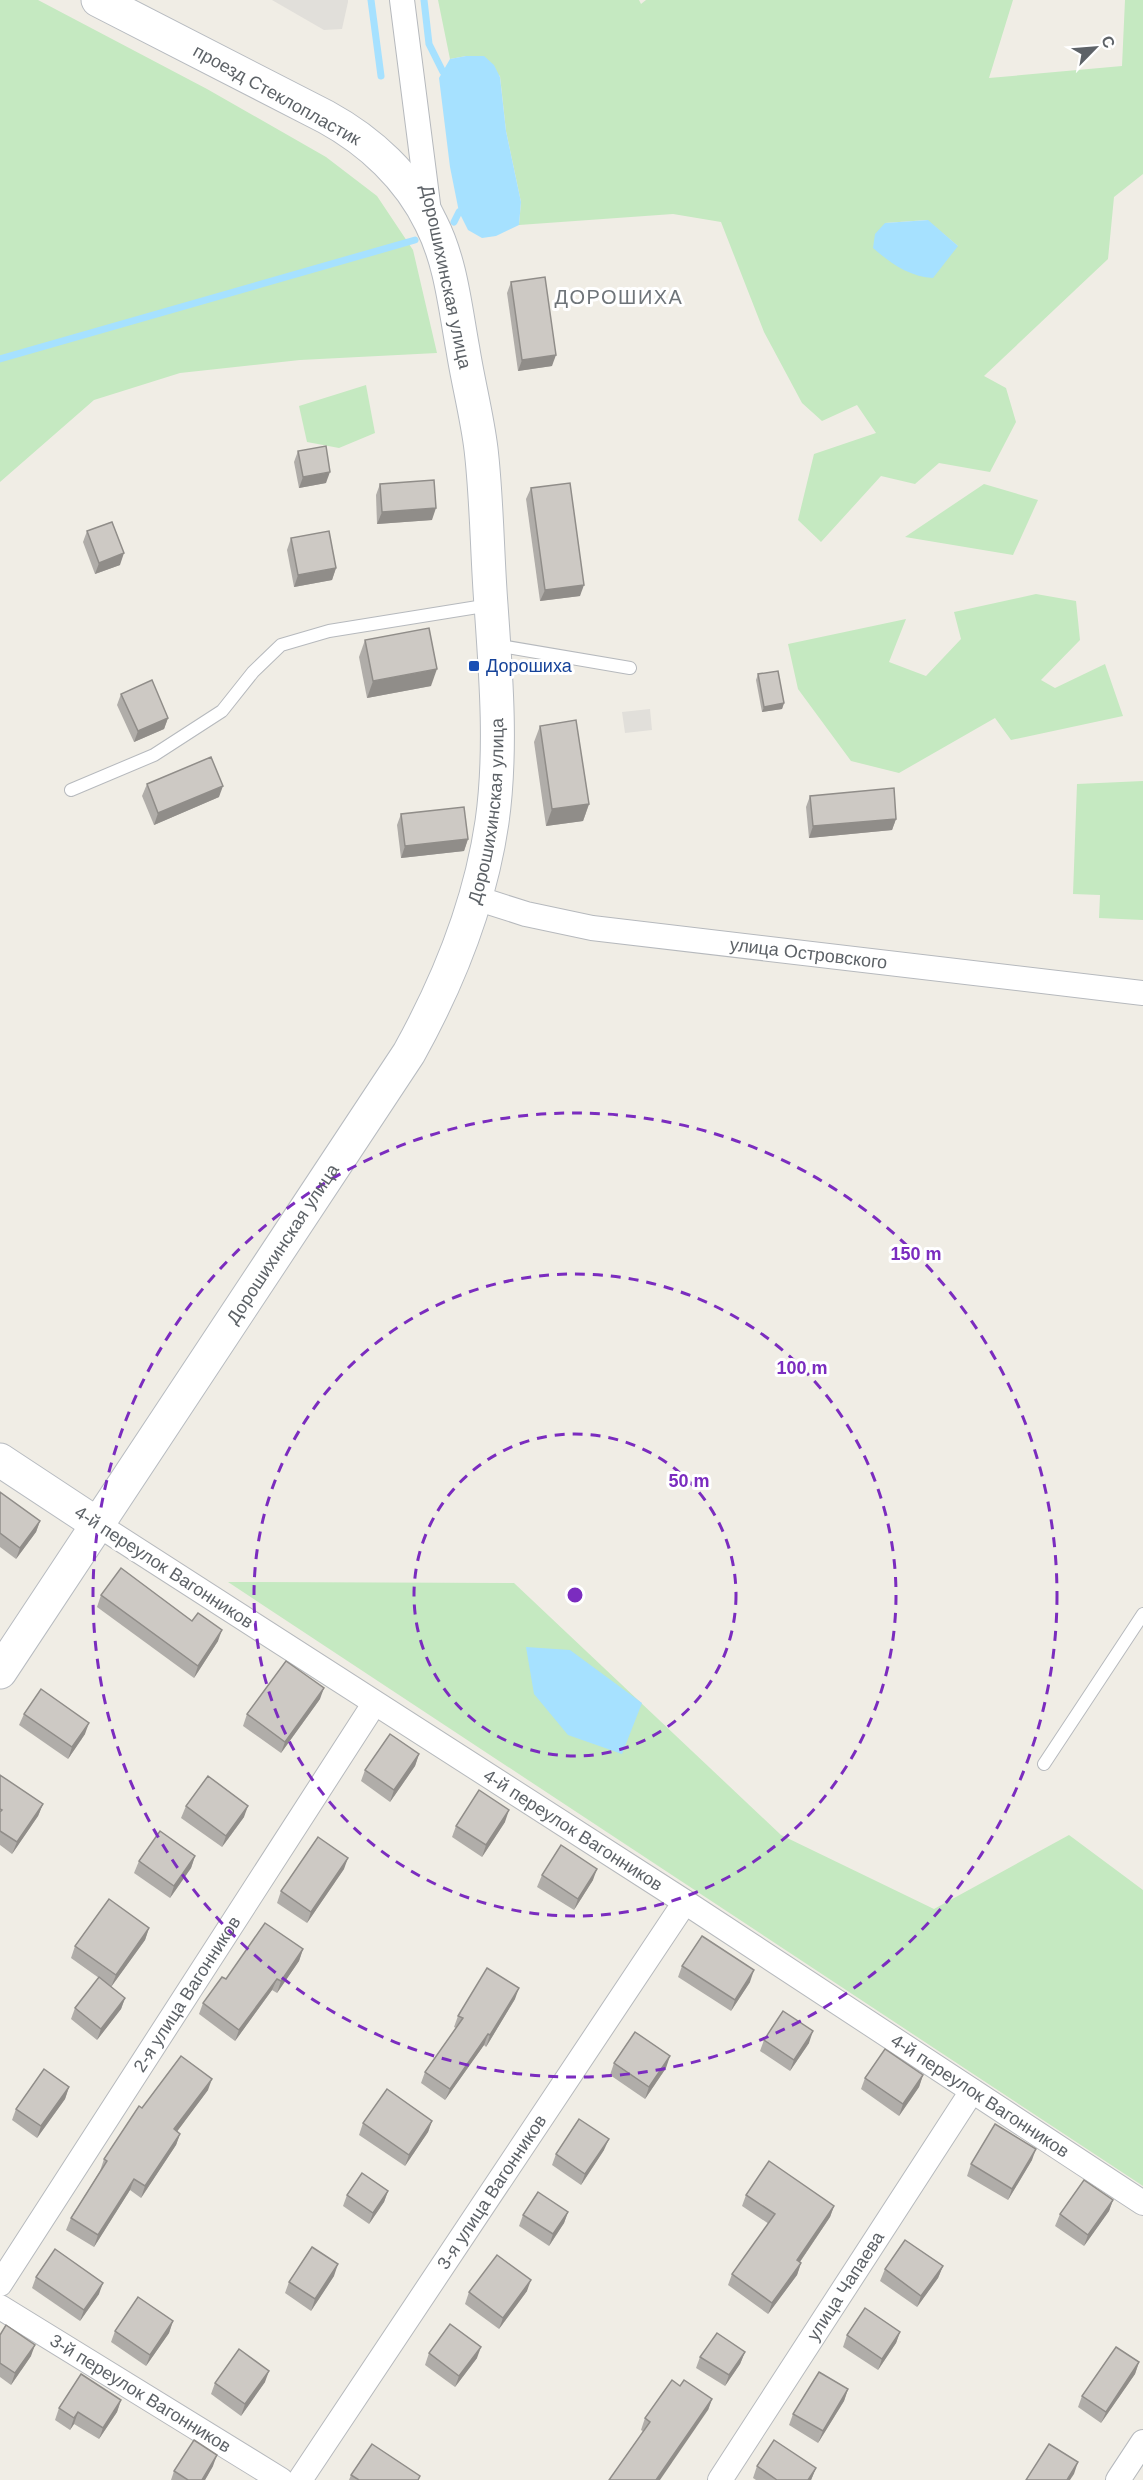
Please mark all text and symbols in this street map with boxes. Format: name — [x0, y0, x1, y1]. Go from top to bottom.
north arrow — [1065, 18, 1125, 78]
text: С — [1098, 33, 1118, 51]
street label: проезд Стеклопластик — [190, 41, 364, 149]
street label: Дорошихинская улица — [417, 183, 475, 372]
district label: ДОРОШИХА — [555, 286, 683, 308]
place label: Дорошиха — [486, 656, 573, 676]
marker: Дорошиха — [467, 659, 481, 673]
street label: Дорошихинская улица — [464, 717, 507, 906]
street label: улица Островского — [729, 934, 888, 973]
street label: Дорошихинская улица — [223, 1159, 343, 1328]
text: 150 m — [890, 1244, 942, 1264]
text: 100 m — [776, 1358, 828, 1378]
text: 50 m — [668, 1471, 710, 1491]
street label: 4-й переулок Вагонников — [71, 1502, 257, 1632]
centre of rings — [565, 1585, 585, 1605]
street label: 4-й переулок Вагонников — [480, 1765, 666, 1895]
street label: 2-я улица Вагонников — [129, 1913, 244, 2076]
street label: 4-й переулок Вагонников — [887, 2030, 1073, 2162]
street label: 3-я улица Вагонников — [433, 2111, 550, 2273]
street label: улица Чапаева — [803, 2227, 889, 2344]
street label: 3-й переулок Вагонников — [46, 2330, 235, 2457]

